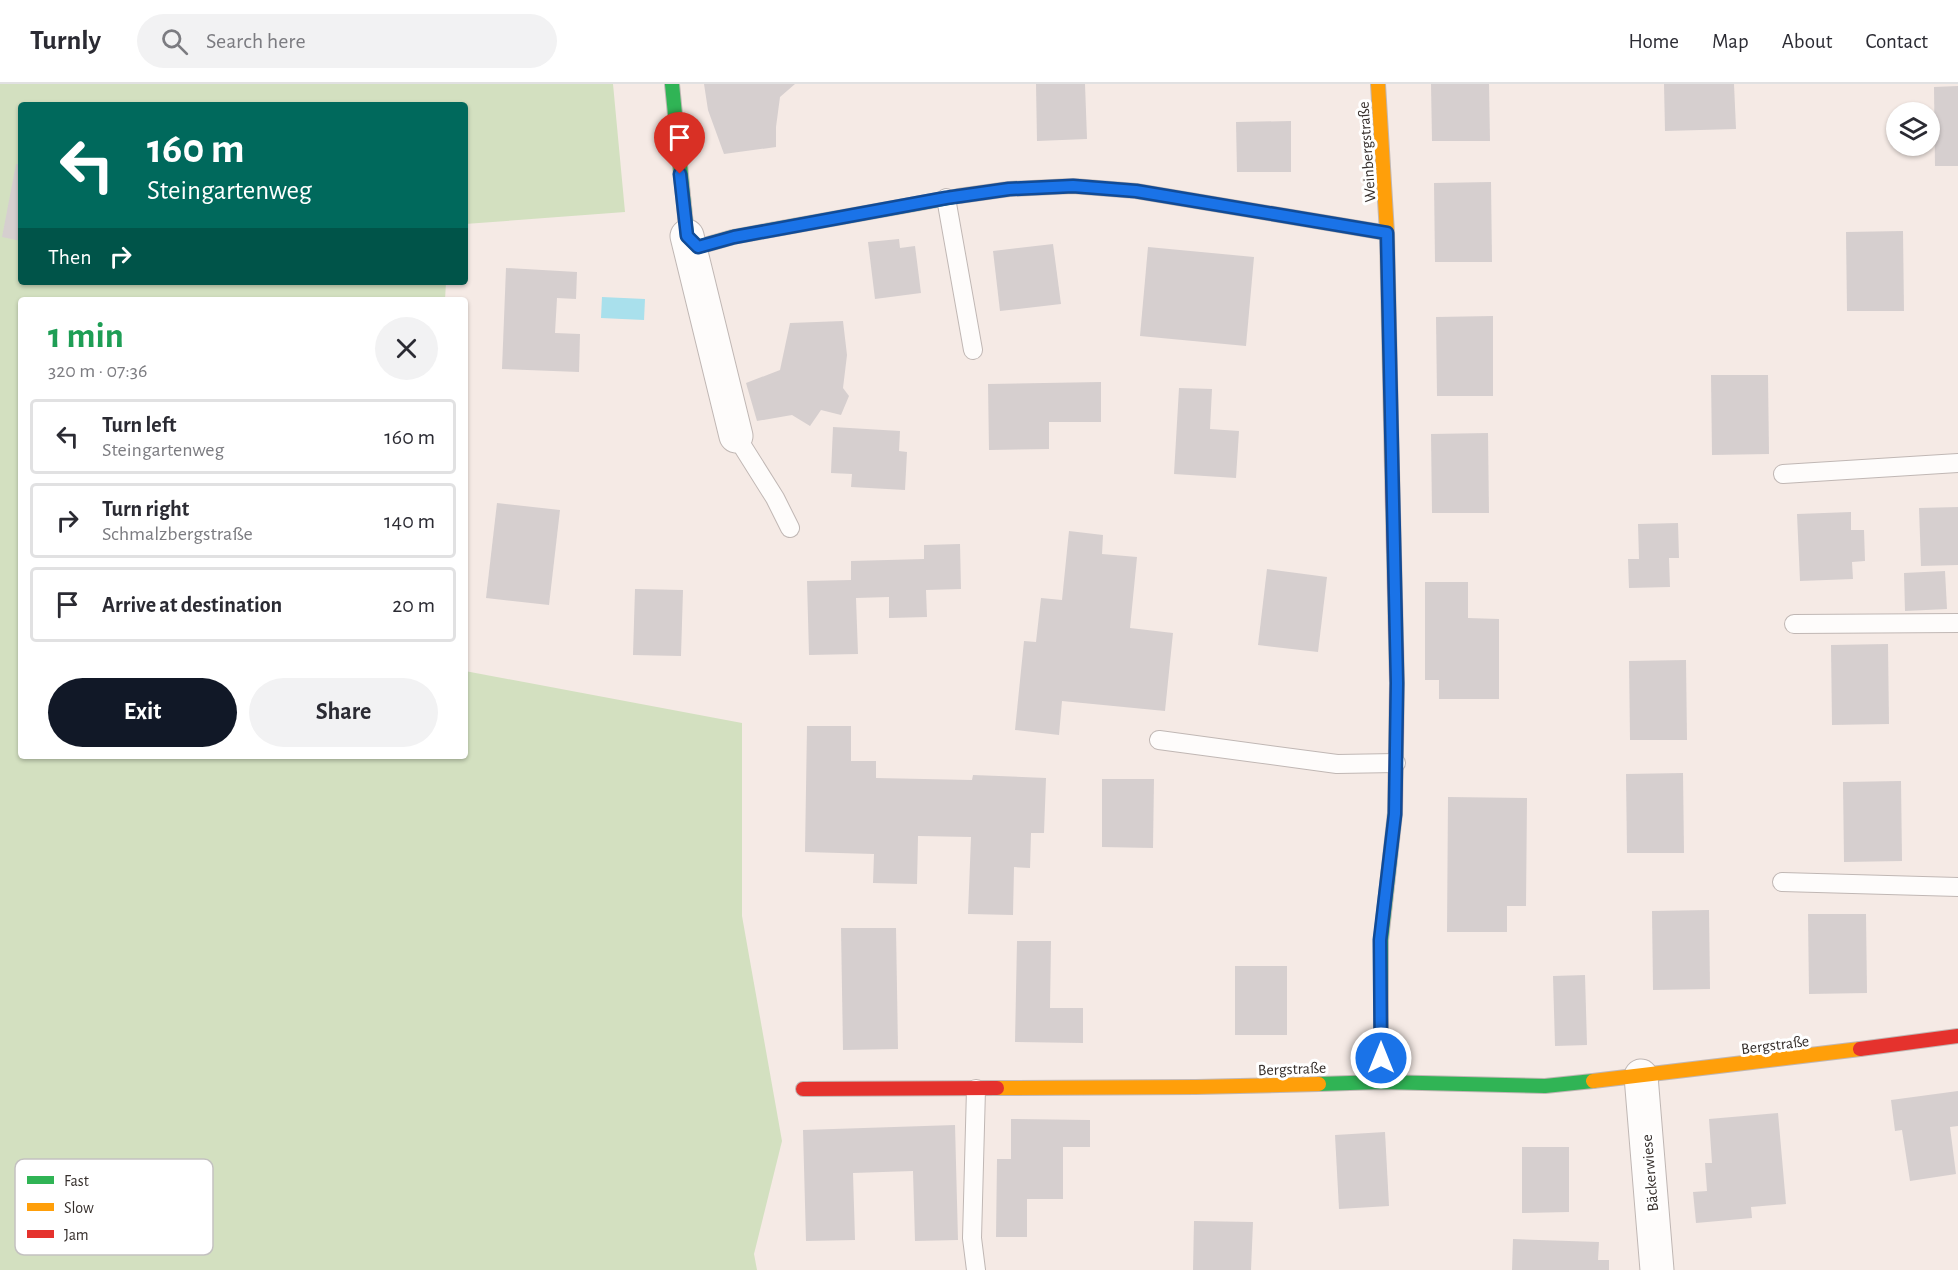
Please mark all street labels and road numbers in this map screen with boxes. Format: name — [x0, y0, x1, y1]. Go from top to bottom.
street label: Weinbergstraße — [1355, 101, 1379, 203]
street label: Bergstraße — [1740, 1033, 1810, 1057]
street label: Bergstraße — [1258, 1060, 1327, 1078]
street label: Bäckerwiese — [1639, 1134, 1661, 1212]

